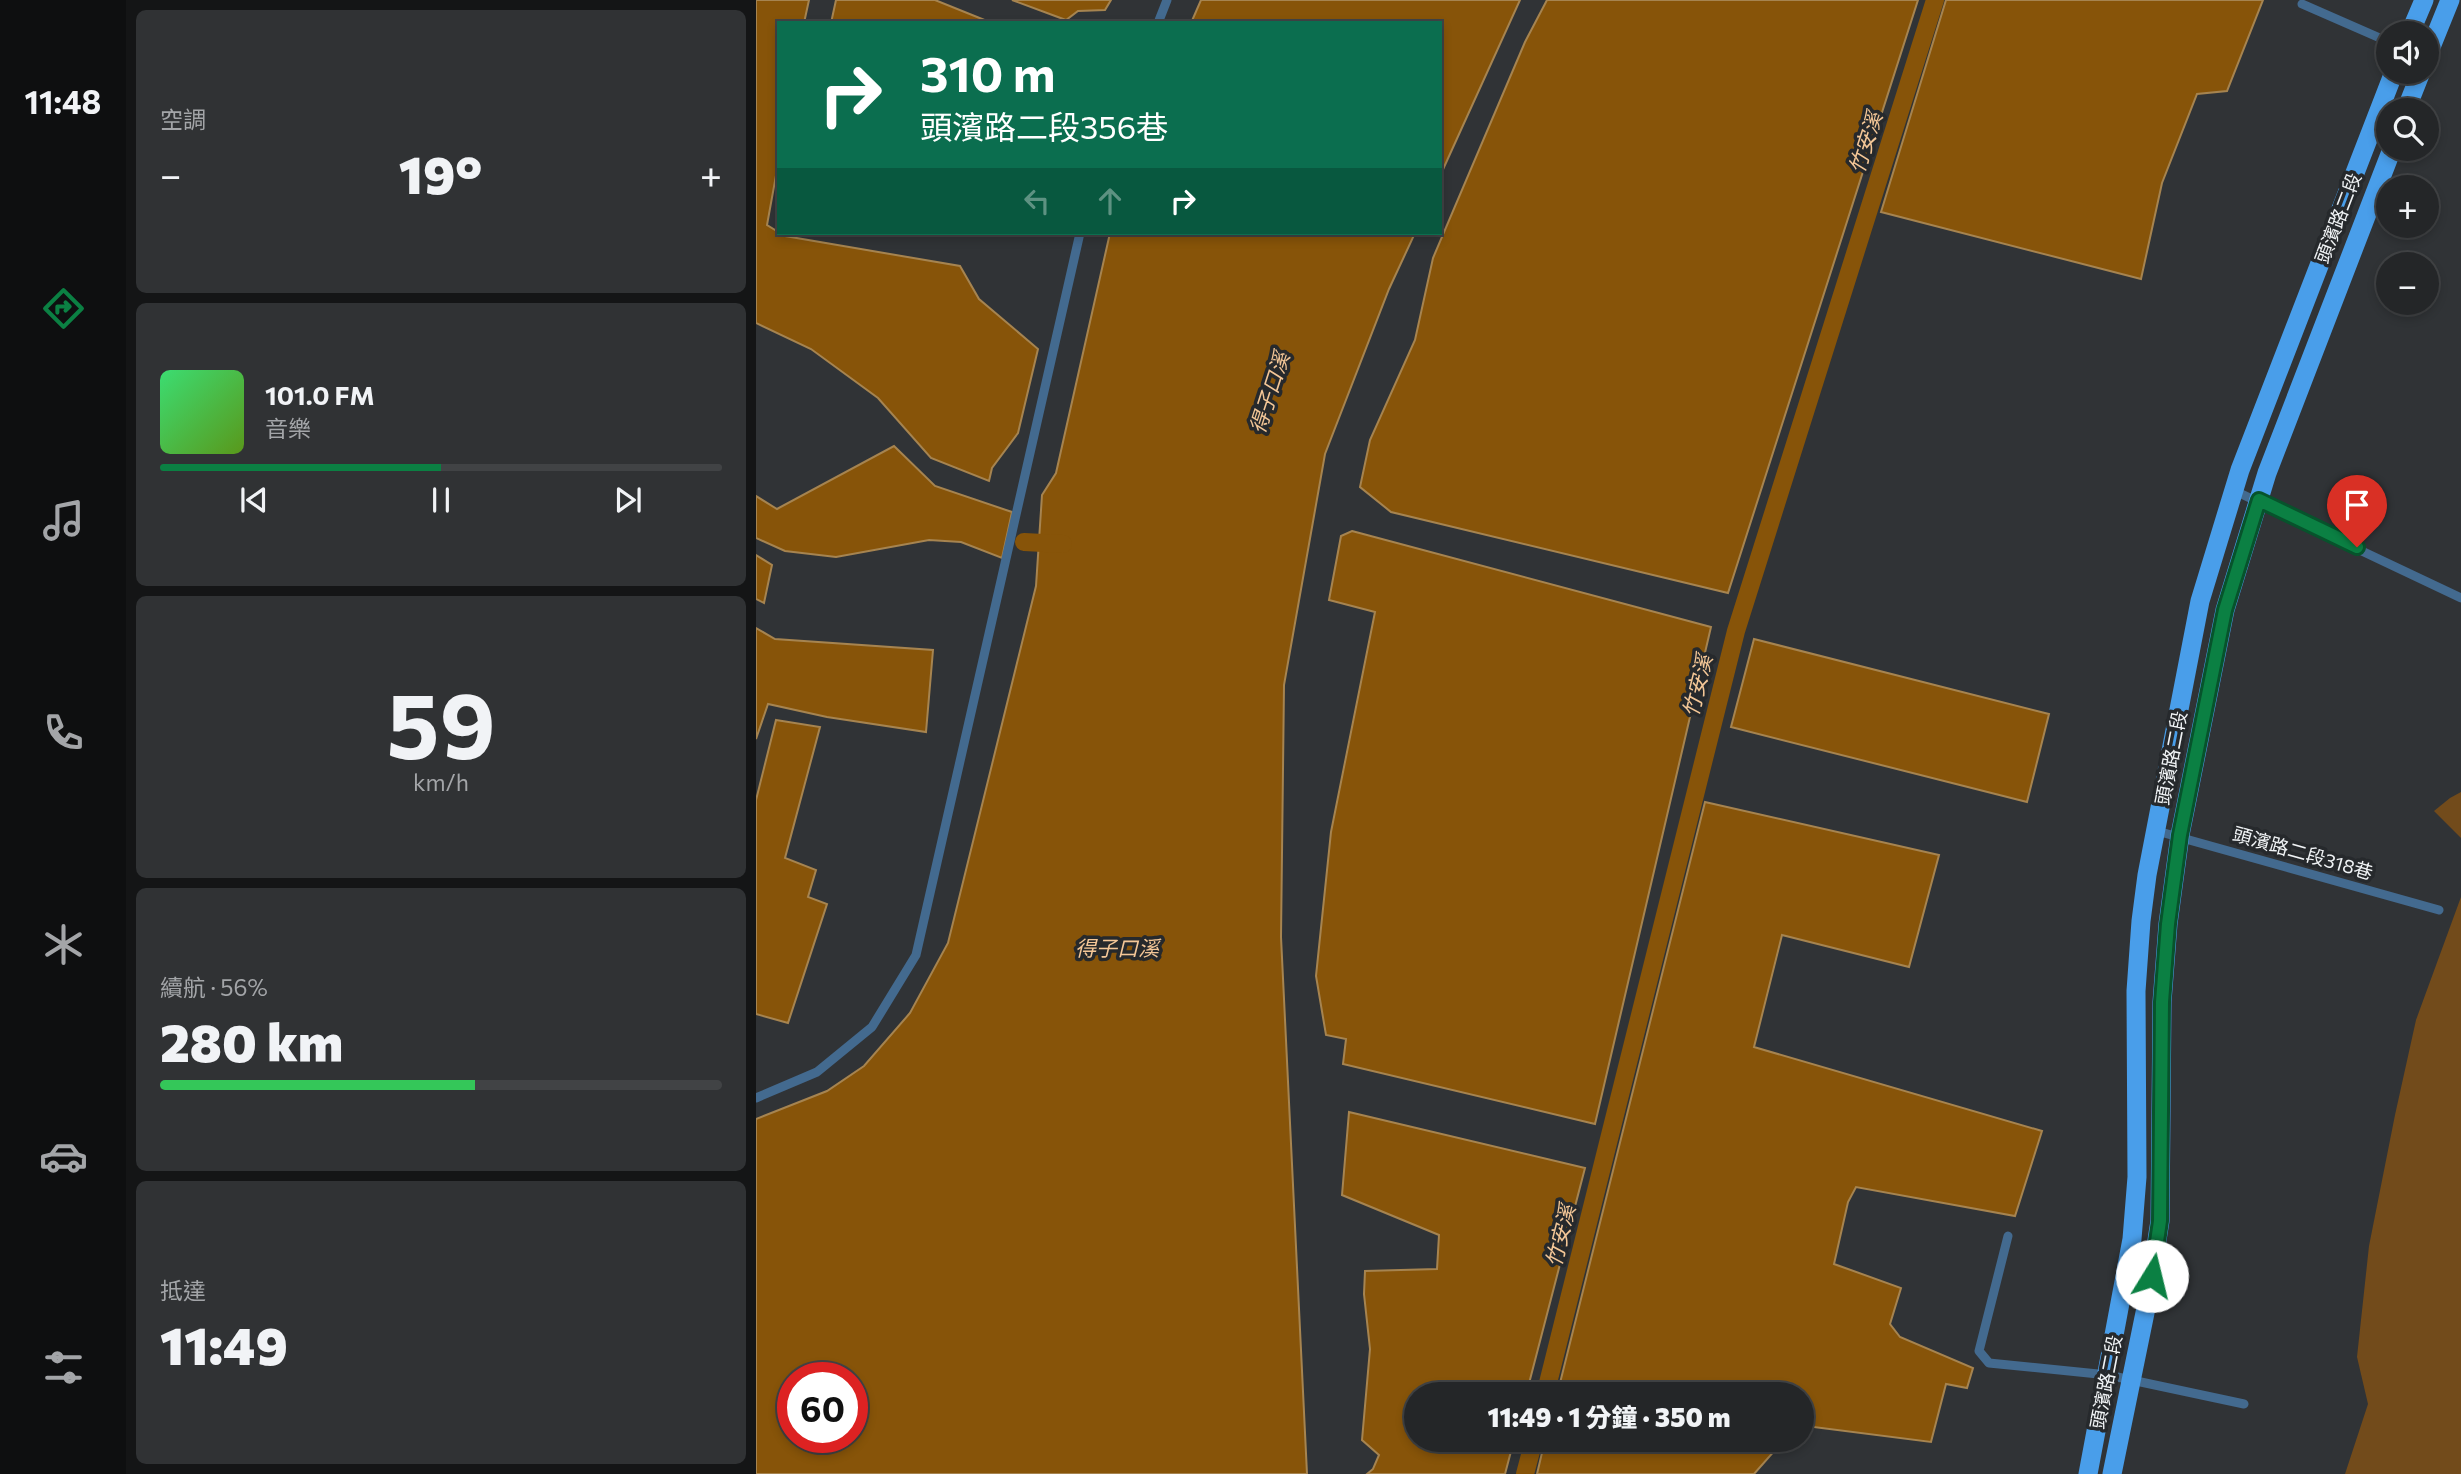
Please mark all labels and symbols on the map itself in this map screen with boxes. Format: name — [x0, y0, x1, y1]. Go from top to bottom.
water label: 竹安溪 — [1843, 106, 1887, 176]
street label: 頭濱路二段 — [2310, 169, 2365, 266]
water label: 得子口溪 — [1244, 346, 1294, 436]
pin — [2327, 475, 2387, 547]
water label: 竹安溪 — [1677, 649, 1717, 719]
street label: 頭濱路二段 — [2150, 709, 2191, 807]
street label: 頭濱路二段318巷 — [2231, 822, 2376, 883]
water label: 得子口溪 — [1075, 935, 1162, 960]
water label: 竹安溪 — [1540, 1199, 1580, 1269]
position arrow — [2115, 1239, 2189, 1313]
street label: 頭濱路二段 — [2085, 1333, 2126, 1431]
speed limit sign: 60 — [777, 1362, 868, 1453]

